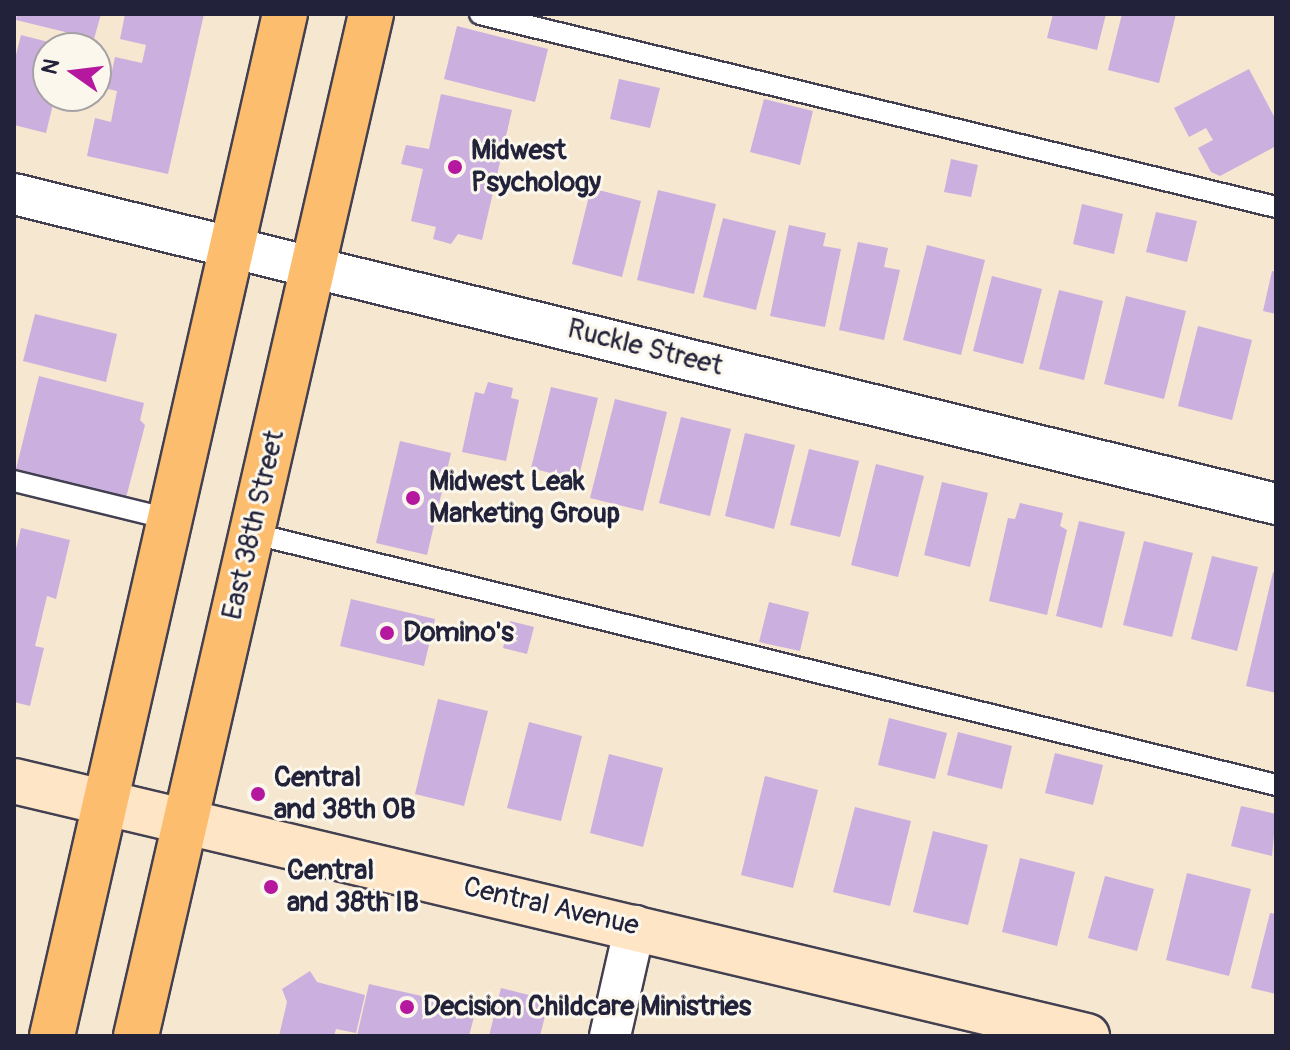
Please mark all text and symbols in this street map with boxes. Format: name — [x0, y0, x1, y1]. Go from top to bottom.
north arrow — [32, 32, 112, 112]
text: N — [35, 56, 66, 77]
place label: Midwest Psychology — [471, 134, 601, 200]
marker: Midwest Psychology — [446, 158, 464, 176]
street label: Ruckle Street — [564, 313, 726, 383]
street label: East 38th Street — [216, 427, 292, 623]
place label: Midwest Leak Marketing Group — [429, 465, 620, 531]
marker: Midwest Leak Marketing Group — [404, 489, 422, 507]
place label: Domino's — [403, 616, 514, 650]
marker: Domino's — [378, 624, 396, 642]
place label: Central and 38th OB — [274, 761, 416, 827]
marker: Central and 38th OB — [249, 785, 267, 803]
place label: Central and 38th IB — [287, 854, 419, 920]
street label: Central Avenue — [460, 870, 642, 944]
marker: Central and 38th IB — [262, 878, 280, 896]
place label: Decision Childcare Ministries — [423, 990, 751, 1024]
marker: Decision Childcare Ministries — [398, 998, 416, 1016]

